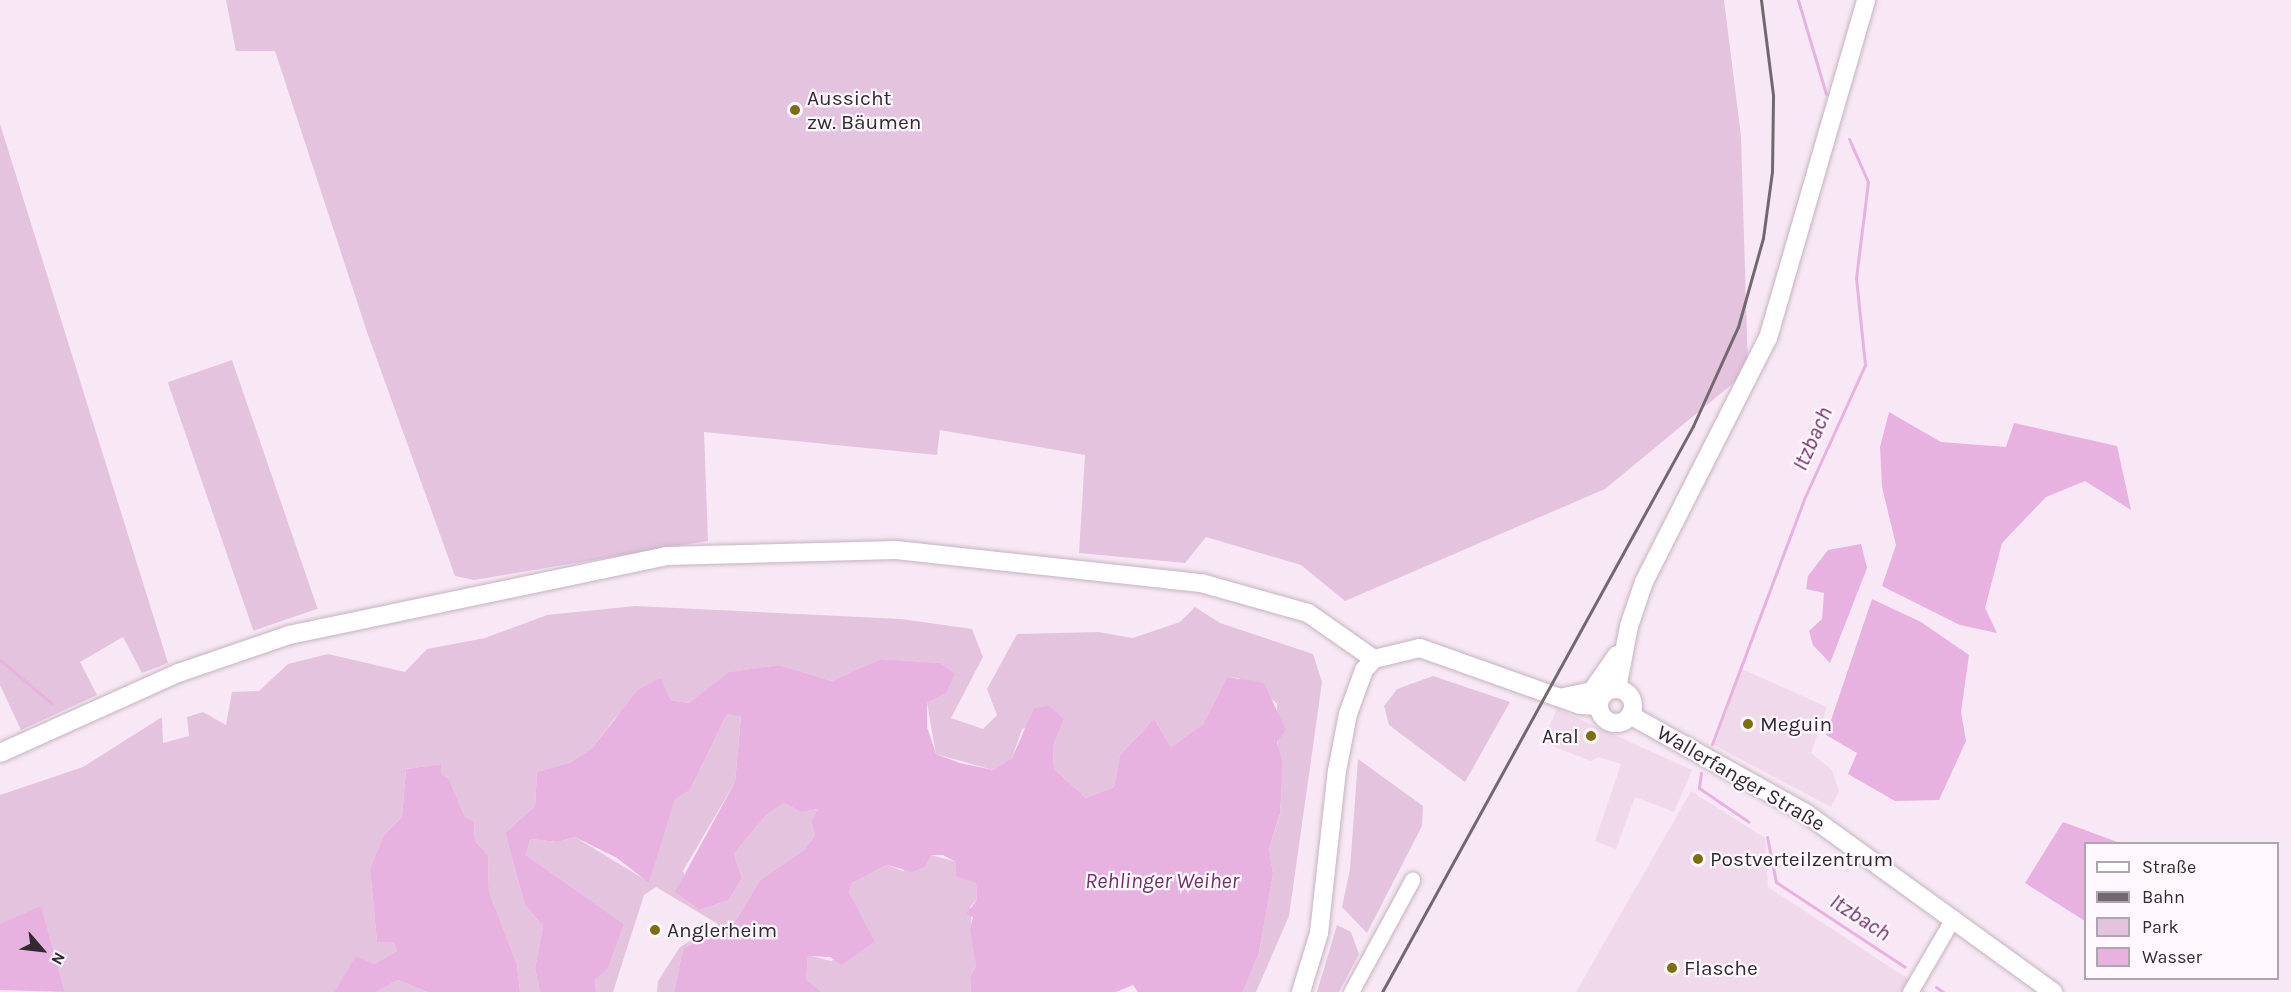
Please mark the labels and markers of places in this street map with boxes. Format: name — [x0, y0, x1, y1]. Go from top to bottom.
place label: Aussicht zw. Bäumen — [807, 85, 921, 135]
marker: Aussicht zw. Bäumen — [788, 103, 802, 117]
place label: Meguin — [1760, 711, 1832, 737]
marker: Meguin — [1741, 717, 1755, 731]
place label: Aral — [1542, 723, 1579, 749]
marker: Aral — [1584, 729, 1598, 743]
place label: Postverteilzentrum — [1710, 846, 1893, 872]
marker: Postverteilzentrum — [1691, 852, 1705, 866]
place label: Anglerheim — [667, 917, 777, 943]
marker: Anglerheim — [648, 923, 662, 937]
place label: Flasche — [1684, 955, 1758, 981]
marker: Flasche — [1665, 961, 1679, 975]

